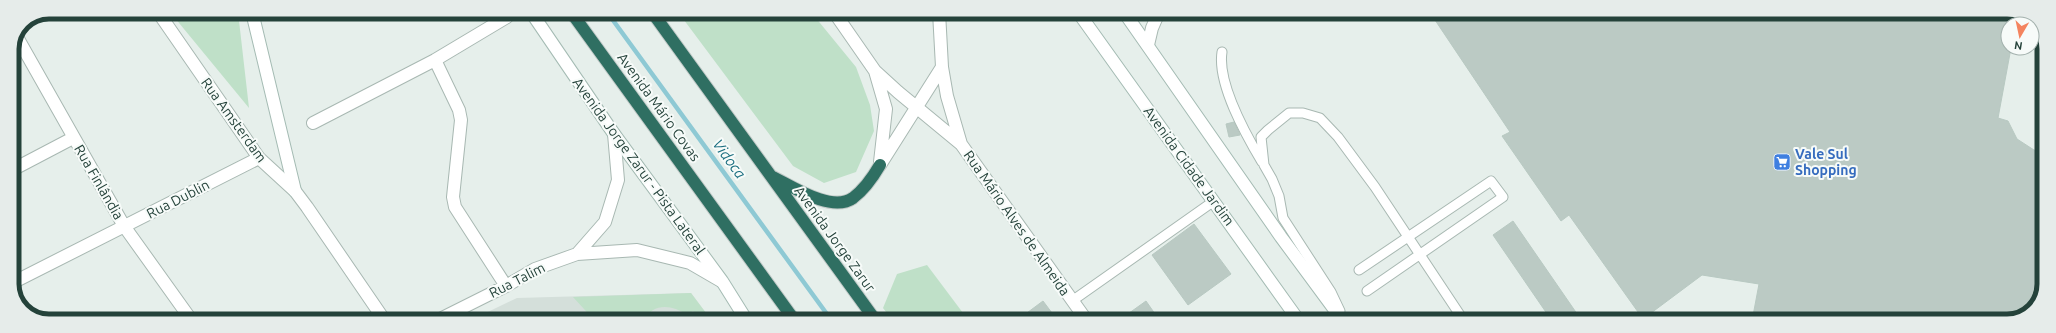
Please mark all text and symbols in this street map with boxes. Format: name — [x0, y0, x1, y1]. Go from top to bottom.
north arrow — [2000, 16, 2040, 56]
text: N — [2013, 39, 2023, 52]
street label: Avenida Mário Covas — [614, 50, 704, 164]
street label: Rua Amsterdam — [198, 75, 270, 165]
street label: Avenida Jorge Zarur - Pista Lateral — [570, 75, 709, 258]
street label: Avenida Cidade Jardim — [1141, 103, 1237, 229]
water label: Vidoca — [709, 136, 749, 182]
street label: Rua Finlândia — [71, 142, 127, 222]
place label: Vale Sul Shopping — [1795, 146, 1857, 178]
street label: Rua Mário Alves de Almeida — [961, 147, 1073, 299]
supermarket icon: Vale Sul Shopping — [1772, 152, 1792, 172]
street label: Rua Dublin — [144, 176, 212, 222]
street label: Avenida Jorge Zarur — [791, 183, 879, 295]
street label: Rua Talim — [486, 259, 548, 301]

